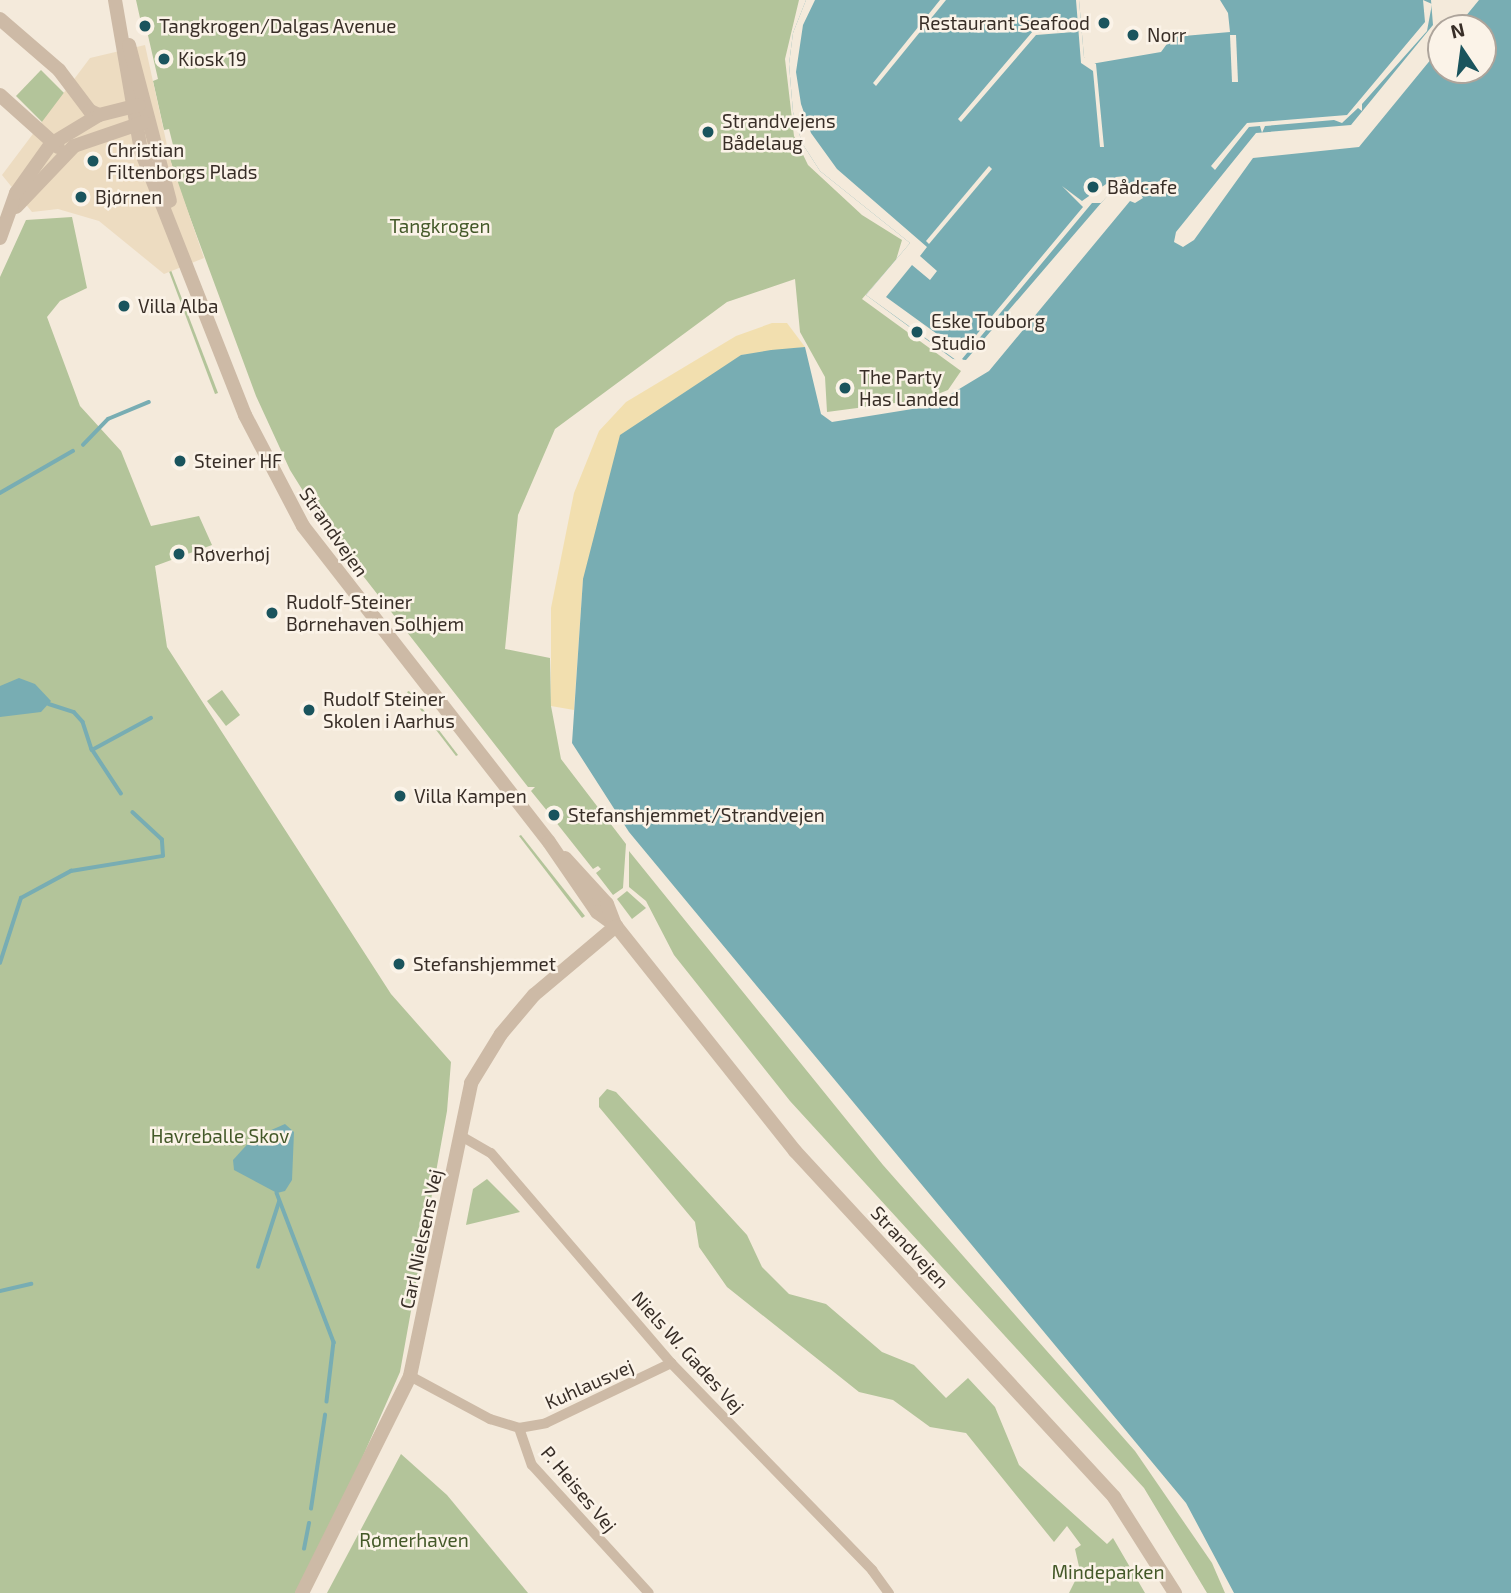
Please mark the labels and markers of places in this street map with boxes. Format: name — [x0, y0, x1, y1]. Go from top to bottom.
place label: Restaurant Seafood — [919, 12, 1090, 34]
place label: Tangkrogen/Dalgas Avenue — [159, 15, 397, 37]
marker: Restaurant Seafood — [1096, 15, 1112, 31]
marker: Tangkrogen/Dalgas Avenue — [137, 18, 153, 34]
place label: Norr — [1147, 24, 1186, 46]
marker: Norr — [1125, 27, 1141, 43]
place label: Kiosk 19 — [178, 48, 247, 70]
marker: Kiosk 19 — [156, 51, 172, 67]
place label: Strandvejens Bådelaug — [722, 110, 836, 154]
marker: Strandvejens Bådelaug — [700, 124, 716, 140]
place label: Christian Filtenborgs Plads — [107, 139, 257, 183]
marker: Christian Filtenborgs Plads — [85, 153, 101, 169]
place label: Bådcafe — [1107, 176, 1177, 198]
marker: Bådcafe — [1085, 179, 1101, 195]
place label: Bjørnen — [95, 186, 162, 208]
marker: Bjørnen — [73, 189, 89, 205]
place label: Villa Alba — [138, 295, 219, 317]
marker: Villa Alba — [116, 298, 132, 314]
place label: Eske Touborg Studio — [931, 310, 1045, 354]
marker: Eske Touborg Studio — [909, 324, 925, 340]
place label: The Party Has Landed — [859, 366, 959, 410]
marker: The Party Has Landed — [837, 380, 853, 396]
place label: Steiner HF — [194, 450, 283, 472]
marker: Steiner HF — [172, 453, 188, 469]
place label: Røverhøj — [193, 543, 270, 565]
marker: Røverhøj — [171, 546, 187, 562]
place label: Rudolf-Steiner Børnehaven Solhjem — [286, 591, 464, 635]
marker: Rudolf-Steiner Børnehaven Solhjem — [264, 605, 280, 621]
place label: Rudolf Steiner Skolen i Aarhus — [323, 688, 455, 732]
marker: Rudolf Steiner Skolen i Aarhus — [301, 702, 317, 718]
place label: Villa Kampen — [414, 785, 527, 807]
marker: Villa Kampen — [392, 788, 408, 804]
place label: Stefanshjemmet/Strandvejen — [568, 804, 825, 826]
marker: Stefanshjemmet/Strandvejen — [546, 807, 562, 823]
place label: Stefanshjemmet — [413, 953, 556, 975]
marker: Stefanshjemmet — [391, 956, 407, 972]

